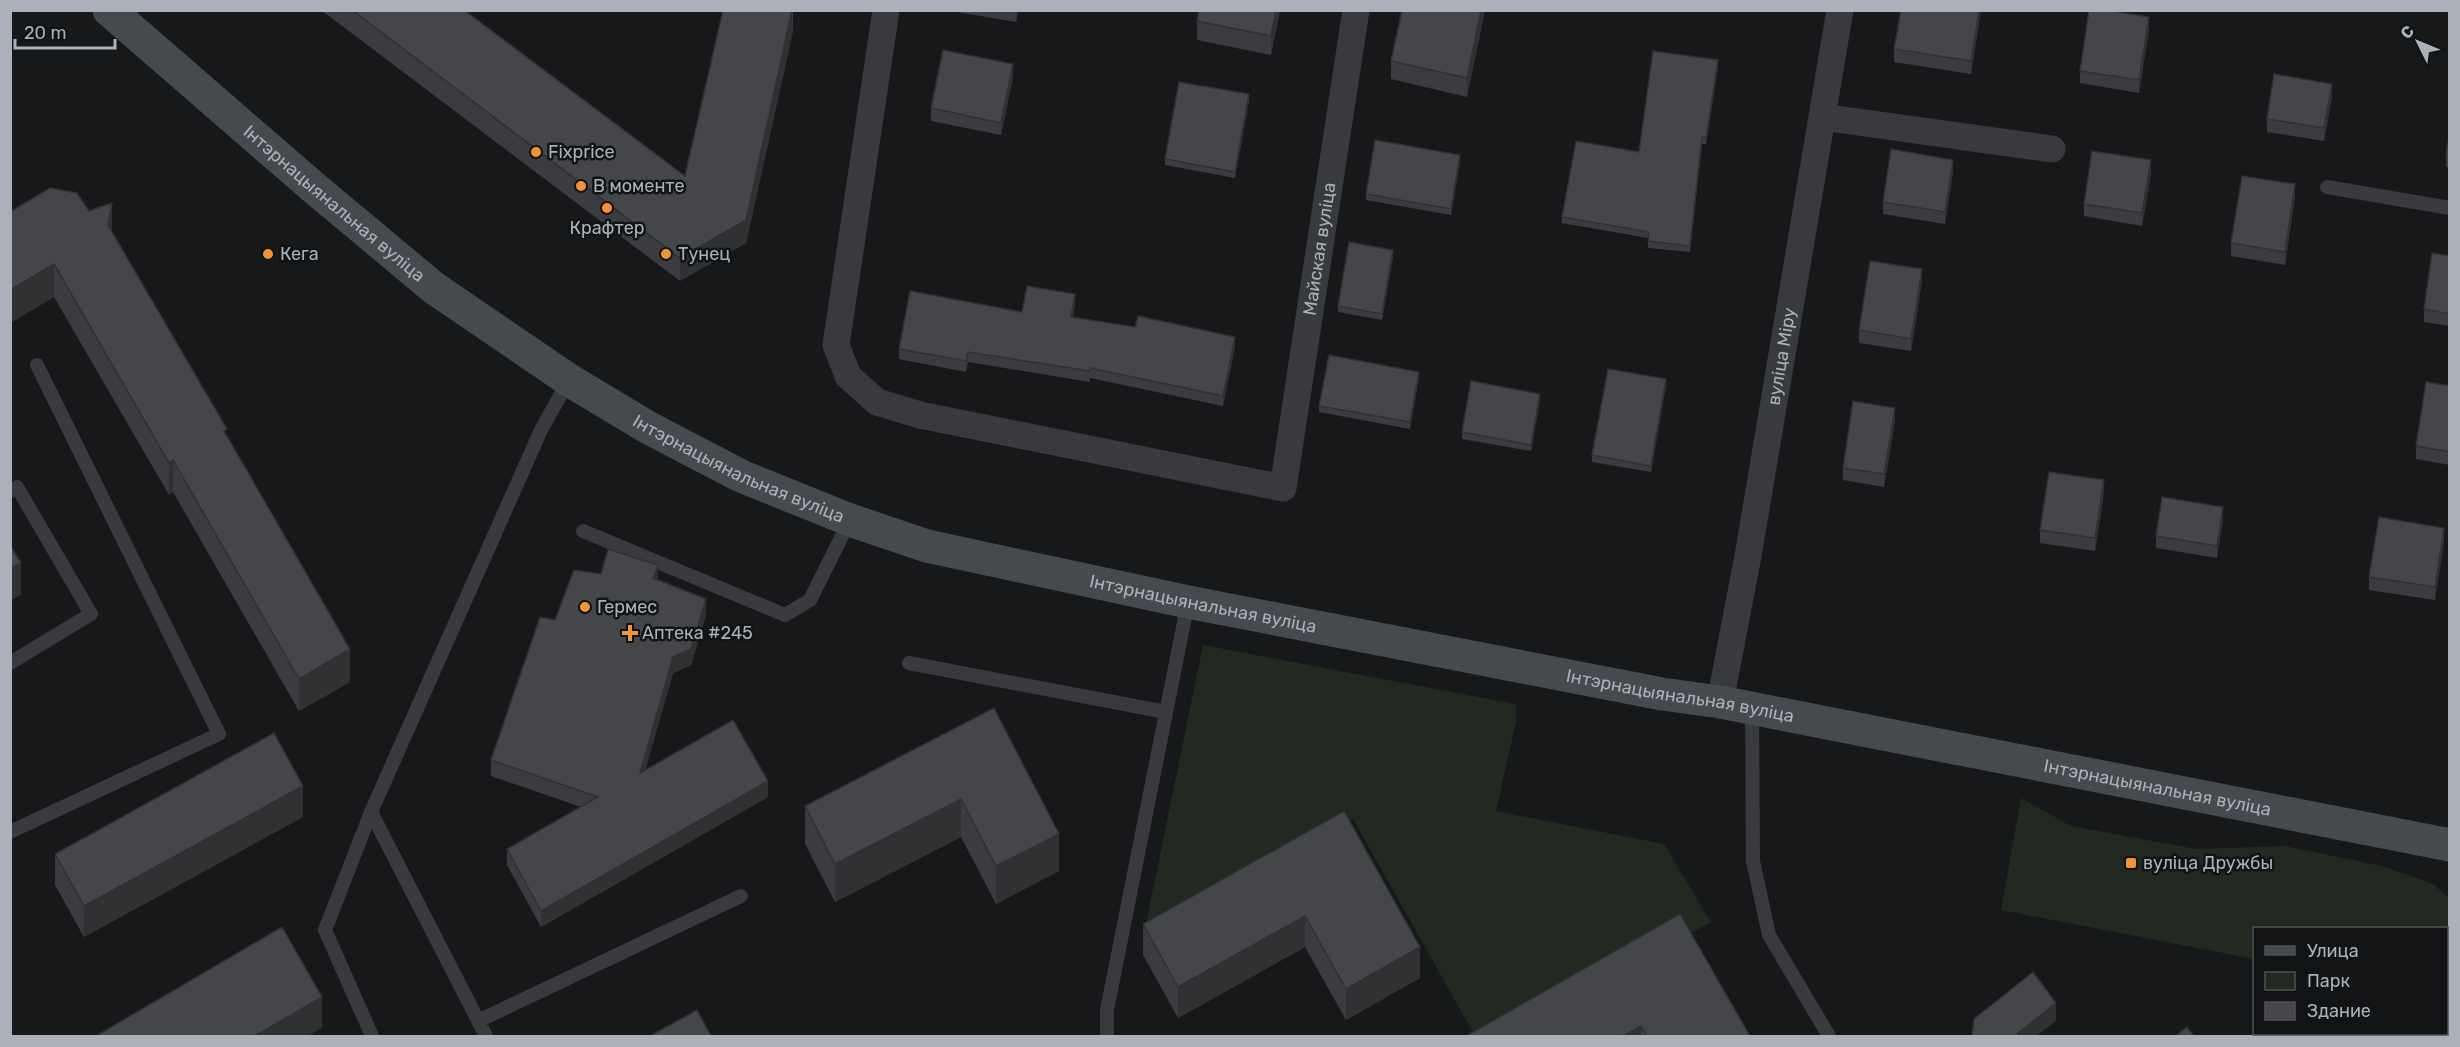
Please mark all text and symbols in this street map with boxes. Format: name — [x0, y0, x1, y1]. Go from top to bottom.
scale bar — [15, 12, 116, 50]
north arrow — [2388, 12, 2448, 72]
text: 20 m — [24, 22, 66, 44]
text: С — [2397, 22, 2418, 43]
street label: Інтэрнацыянальная вуліца — [239, 121, 429, 287]
place label: Fixprice — [548, 141, 615, 163]
marker: Fixprice — [529, 145, 543, 159]
place label: В моменте — [593, 175, 685, 197]
marker: В моменте — [574, 179, 588, 193]
street label: Майская вуліца — [1299, 181, 1341, 317]
marker: Крафтер — [600, 201, 614, 215]
place label: Крафтер — [569, 217, 645, 239]
place label: Кега — [280, 243, 319, 265]
place label: Тунец — [678, 243, 730, 265]
marker: Кега — [261, 247, 275, 261]
marker: Тунец — [659, 247, 673, 261]
street label: вуліца Міру — [1763, 306, 1801, 407]
street label: Інтэрнацыянальная вуліца — [629, 410, 848, 528]
street label: Інтэрнацыянальная вуліца — [1087, 570, 1318, 638]
place label: Гермес — [597, 596, 657, 618]
marker: Гермес — [578, 600, 592, 614]
place label: Аптека #245 — [642, 622, 753, 644]
marker: Аптека #245 — [623, 626, 637, 640]
street label: Інтэрнацыянальная вуліца — [1564, 665, 1796, 727]
street label: Інтэрнацыянальная вуліца — [2042, 755, 2273, 821]
place label: вуліца Дружбы — [2143, 852, 2273, 874]
marker: вуліца Дружбы — [2124, 856, 2138, 870]
legend — [2253, 927, 2448, 1035]
text: Улица — [2307, 940, 2359, 962]
text: Парк — [2307, 970, 2351, 992]
text: Здание — [2307, 1000, 2371, 1022]

